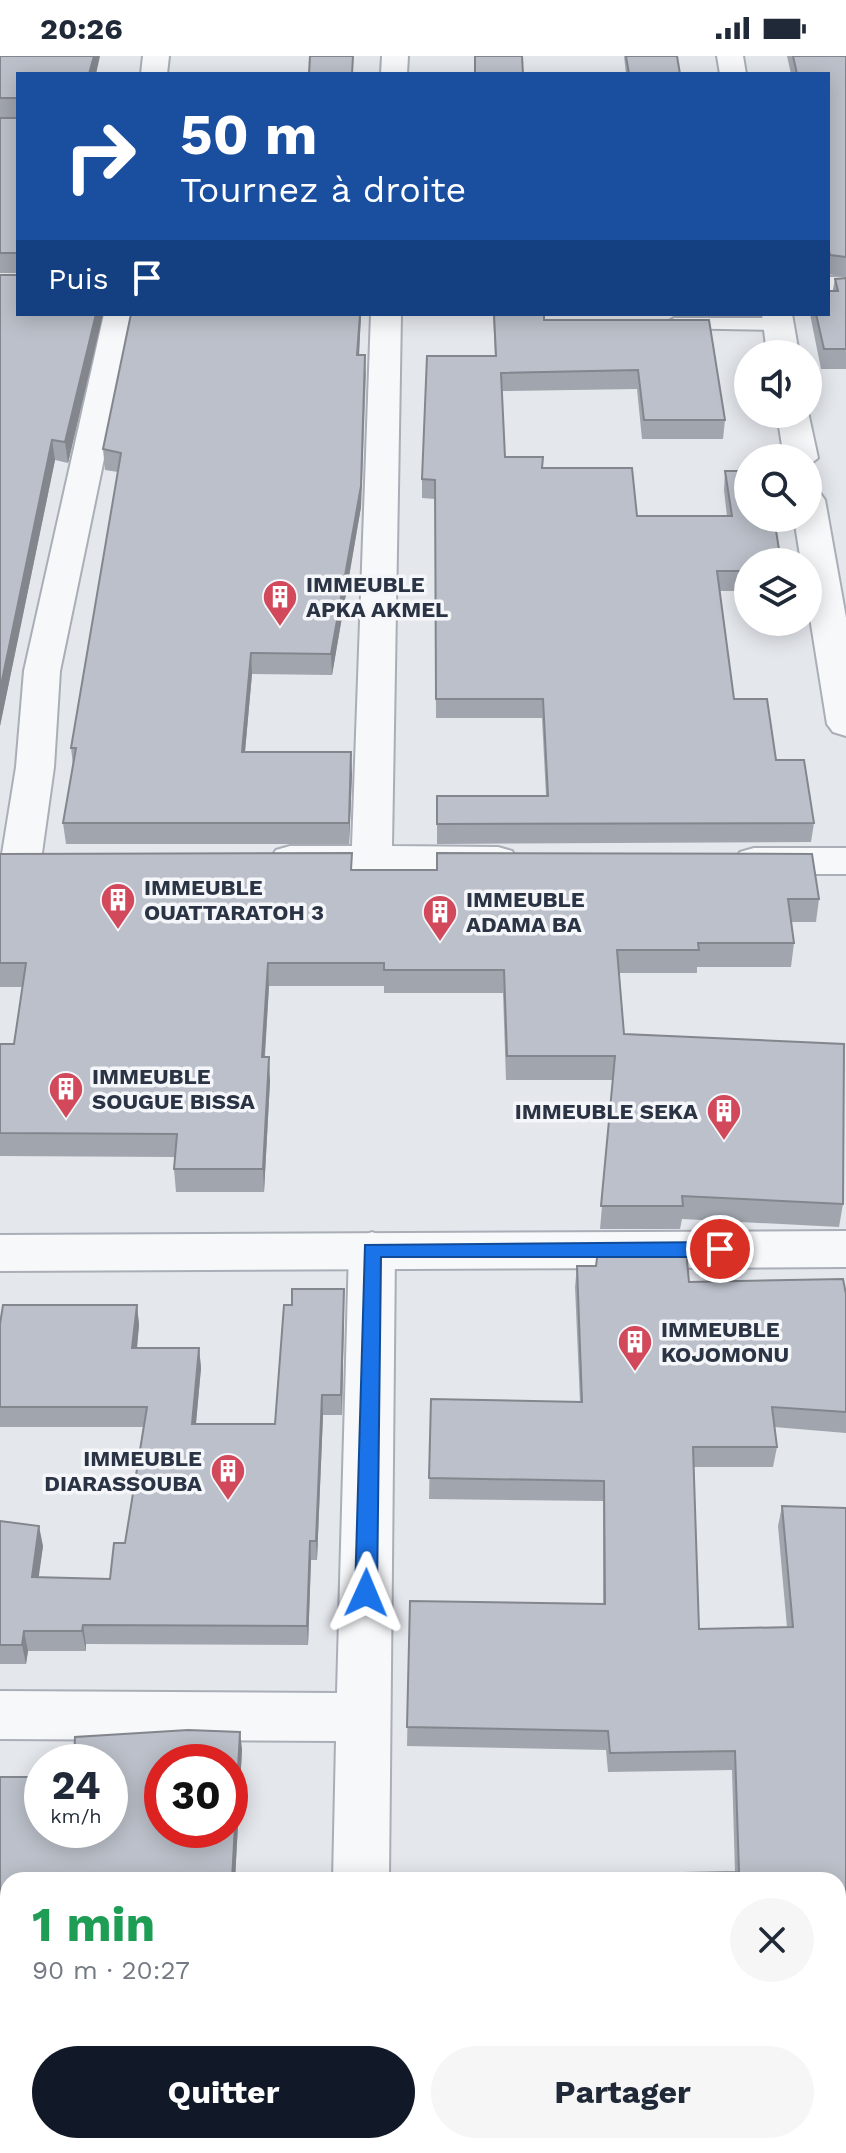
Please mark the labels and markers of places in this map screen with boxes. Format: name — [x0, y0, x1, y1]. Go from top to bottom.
place label: IMMEUBLE APKA AKMEL — [306, 572, 448, 622]
building icon: IMMEUBLE APKA AKMEL — [261, 578, 299, 628]
place label: IMMEUBLE OUATTARATOH 3 — [144, 875, 324, 925]
building icon: IMMEUBLE OUATTARATOH 3 — [99, 881, 137, 931]
place label: IMMEUBLE ADAMA BA — [466, 887, 585, 937]
building icon: IMMEUBLE ADAMA BA — [421, 893, 459, 943]
place label: IMMEUBLE SOUGUE BISSA — [92, 1064, 255, 1114]
building icon: IMMEUBLE SOUGUE BISSA — [47, 1070, 85, 1120]
building icon: IMMEUBLE SEKA — [705, 1092, 743, 1142]
place label: IMMEUBLE SEKA — [515, 1099, 698, 1124]
pin — [686, 1215, 754, 1283]
place label: IMMEUBLE KOJOMONU — [661, 1317, 789, 1367]
building icon: IMMEUBLE KOJOMONU — [616, 1323, 654, 1373]
place label: IMMEUBLE DIARASSOUBA — [44, 1446, 202, 1496]
building icon: IMMEUBLE DIARASSOUBA — [209, 1452, 247, 1502]

